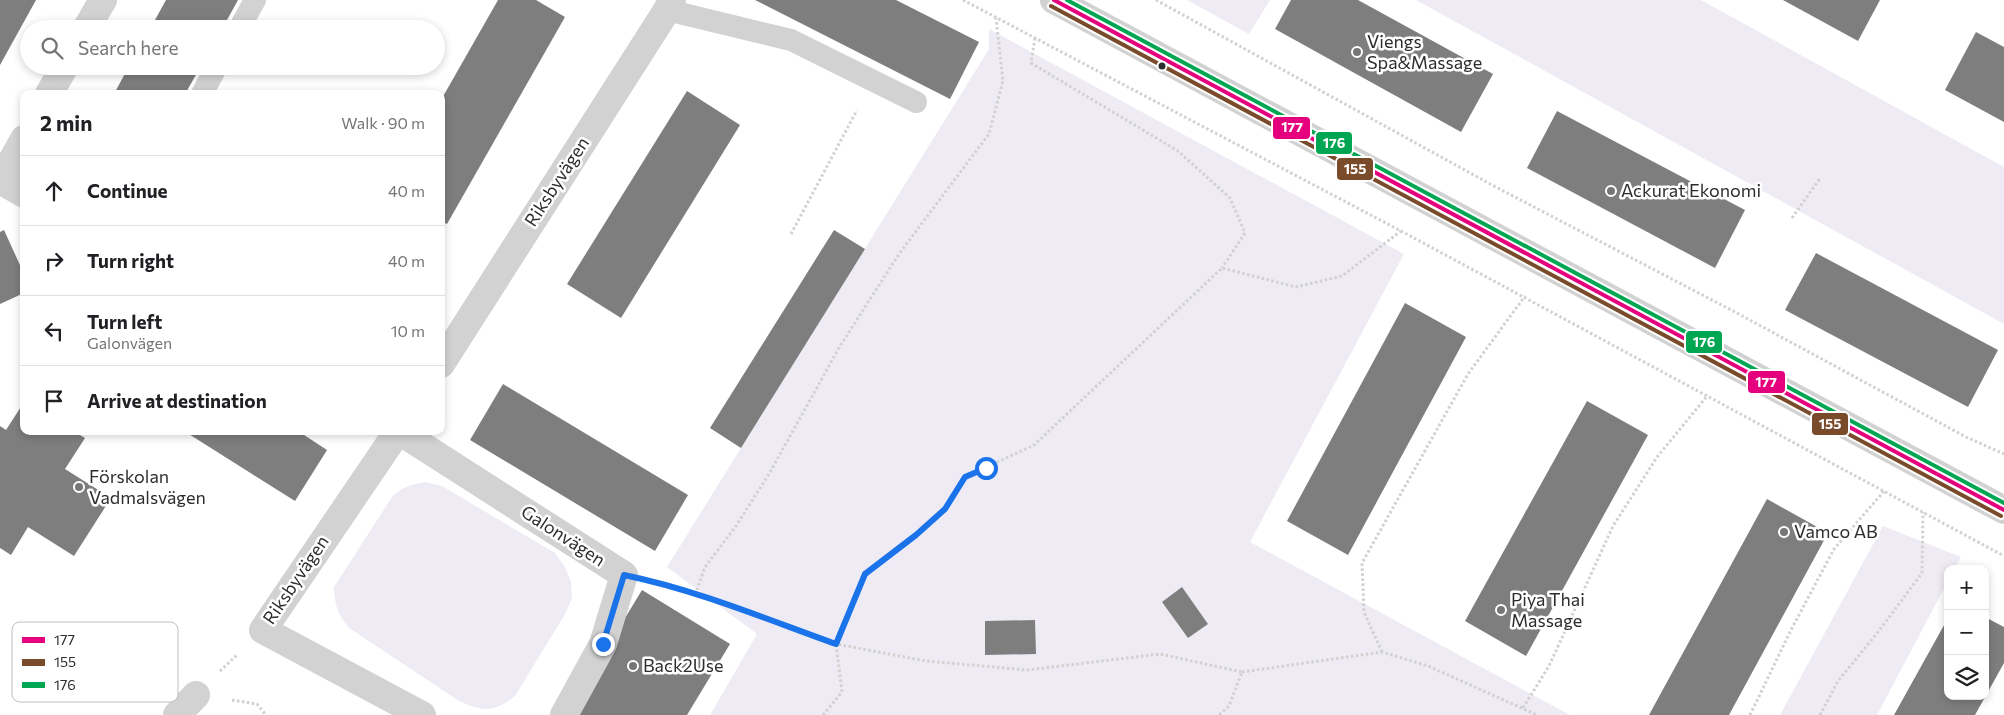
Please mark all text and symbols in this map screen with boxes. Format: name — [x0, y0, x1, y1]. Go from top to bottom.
search box — [20, 20, 445, 75]
place label: Viengs Spa&Massage — [1367, 30, 1482, 73]
icon: search — [38, 34, 66, 62]
text: Search here — [78, 36, 178, 59]
marker: Viengs Spa&Massage — [1351, 46, 1363, 58]
unlabelled marker — [1157, 61, 1167, 71]
text: 2 min — [40, 110, 92, 135]
text: Walk · 90 m — [341, 113, 425, 132]
line badge: 177 — [1272, 116, 1311, 140]
text: 177 — [1281, 118, 1303, 135]
line badge: 176 — [1315, 131, 1353, 155]
street label: Riksbyvägen — [519, 133, 593, 230]
text: 176 — [1323, 134, 1346, 151]
line badge: 155 — [1336, 157, 1374, 181]
text: 155 — [1344, 160, 1366, 177]
icon: ahead — [40, 177, 68, 205]
text: Continue — [87, 179, 167, 202]
place label: Ackurat Ekonomi — [1621, 179, 1761, 201]
text: 40 m — [388, 181, 425, 200]
marker: Ackurat Ekonomi — [1605, 185, 1617, 197]
icon: right — [40, 247, 68, 275]
text: Turn right — [87, 249, 174, 272]
text: 40 m — [388, 251, 425, 270]
text: Turn left — [87, 310, 162, 333]
icon: left — [40, 317, 68, 345]
text: 10 m — [391, 321, 425, 340]
line badge: 176 — [1685, 330, 1723, 354]
text: Galonvägen — [87, 333, 172, 352]
text: 176 — [1693, 333, 1716, 350]
line badge: 177 — [1747, 370, 1786, 394]
text: 177 — [1755, 373, 1777, 390]
icon: arrive — [40, 387, 68, 415]
text: Arrive at destination — [87, 389, 267, 412]
line badge: 155 — [1811, 412, 1849, 436]
text: 155 — [1819, 415, 1841, 432]
route start — [975, 457, 998, 480]
place label: Förskolan Vadmalsvägen — [89, 465, 206, 508]
marker: Förskolan Vadmalsvägen — [73, 481, 85, 493]
street label: Galonvägen — [517, 500, 610, 570]
place label: Vamco AB — [1794, 520, 1878, 542]
marker: Vamco AB — [1778, 526, 1790, 538]
street label: Riksbyvägen — [257, 531, 333, 628]
map controls — [1944, 565, 1989, 700]
button: + — [1944, 565, 1989, 610]
place label: Piya Thai Massage — [1511, 588, 1585, 631]
marker: Piya Thai Massage — [1495, 604, 1507, 616]
button: − — [1944, 610, 1989, 655]
legend — [12, 622, 178, 702]
text: 177 — [54, 631, 75, 648]
route end — [592, 633, 615, 656]
text: 155 — [54, 653, 76, 670]
place label: Back2Use — [643, 654, 724, 676]
button: layers — [1944, 655, 1989, 700]
marker: Back2Use — [627, 660, 639, 672]
text: 176 — [54, 676, 76, 693]

